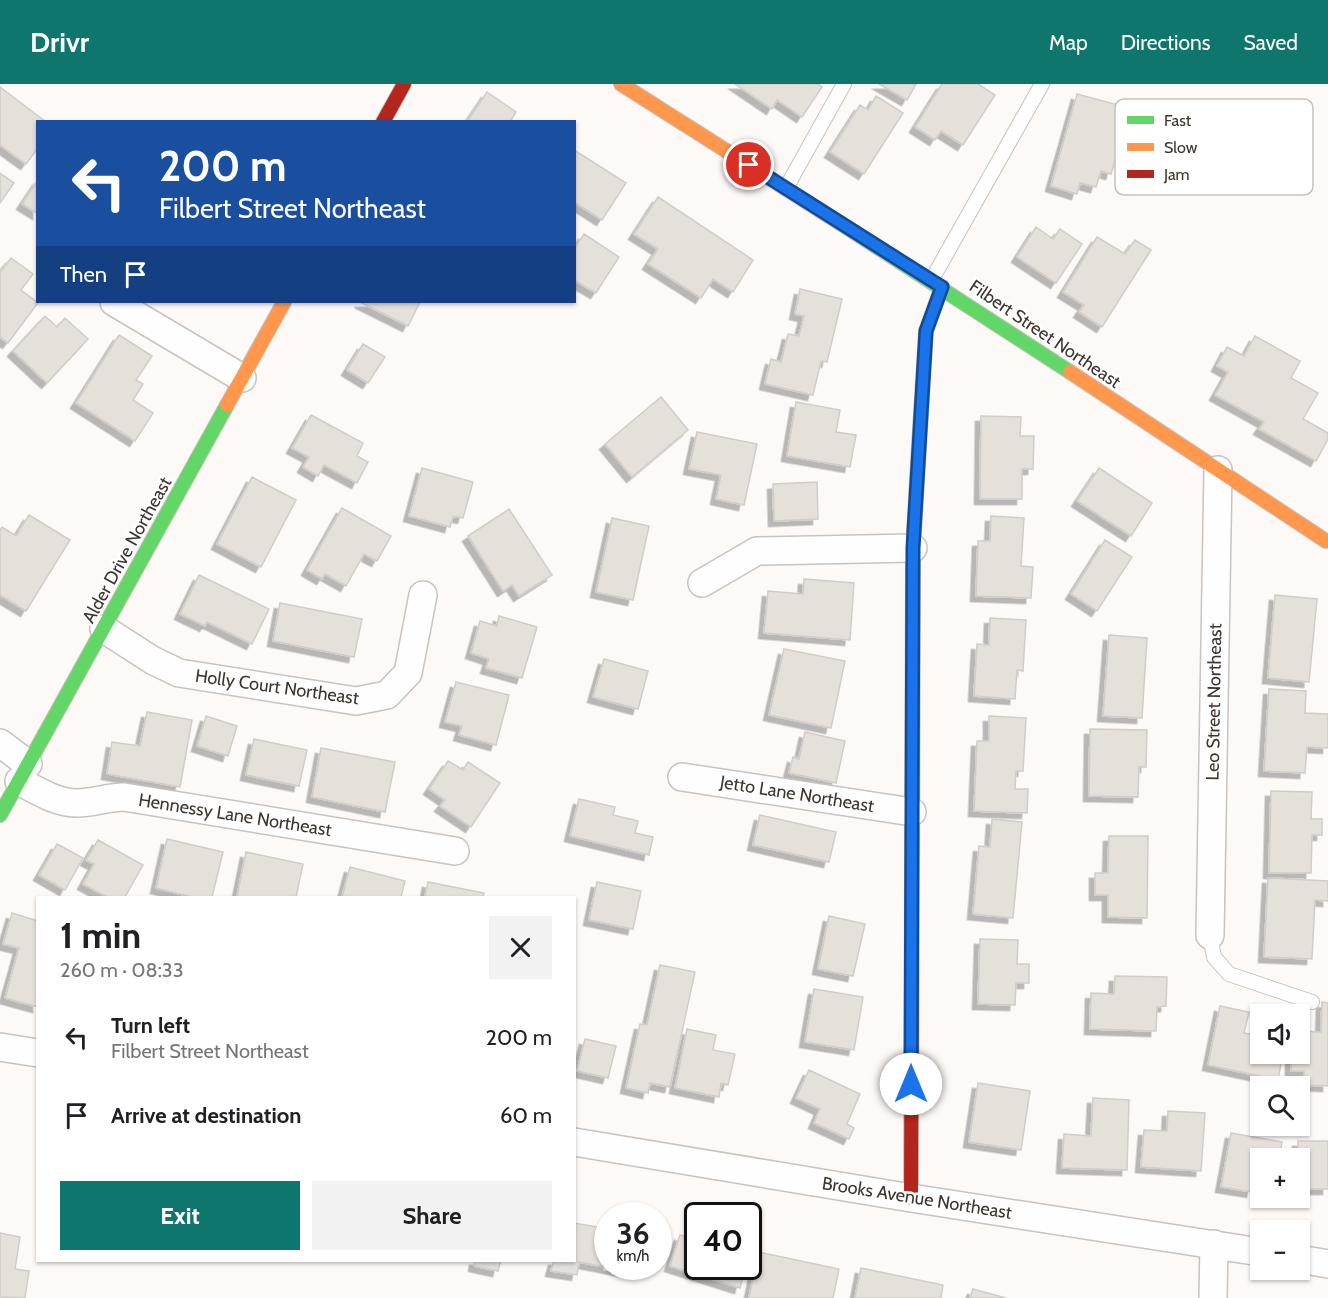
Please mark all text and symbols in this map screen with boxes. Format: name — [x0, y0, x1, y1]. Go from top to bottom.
text: Drivr — [30, 25, 89, 59]
text: Map — [1049, 30, 1088, 55]
text: Directions — [1121, 30, 1210, 55]
text: Saved — [1243, 30, 1298, 55]
legend — [1115, 99, 1313, 195]
text: Fast — [1164, 111, 1192, 130]
text: Slow — [1164, 138, 1198, 157]
pin — [723, 139, 774, 190]
text: 200 m — [159, 140, 286, 192]
icon: left — [60, 144, 138, 222]
icon: arrive — [732, 148, 765, 181]
text: Jam — [1163, 165, 1190, 184]
text: Filbert Street Northeast — [159, 192, 426, 225]
icon: arrive — [119, 258, 152, 291]
text: Then — [60, 261, 107, 288]
street label: Filbert Street Northeast — [965, 275, 1125, 393]
street label: Alder Drive Northeast — [78, 473, 176, 627]
street label: Leo Street Northeast — [1202, 623, 1226, 781]
street label: Holly Court Northeast — [194, 665, 360, 709]
street label: Jetto Lane Northeast — [717, 771, 876, 817]
street label: Hennessy Lane Northeast — [137, 789, 333, 841]
text: 1 min — [60, 913, 141, 957]
button: close — [489, 916, 552, 979]
text: 260 m · 08:33 — [60, 958, 183, 982]
map controls — [1250, 1004, 1310, 1280]
button: sound — [1250, 1004, 1310, 1064]
text: Turn left — [111, 1012, 190, 1039]
icon: left — [60, 1021, 93, 1054]
text: 200 m — [486, 1024, 552, 1051]
text: Filbert Street Northeast — [111, 1039, 309, 1063]
position arrow — [879, 1052, 943, 1116]
button: search — [1250, 1076, 1310, 1136]
icon: arrive — [60, 1099, 93, 1132]
text: Arrive at destination — [111, 1102, 301, 1129]
text: 60 m — [500, 1102, 552, 1129]
button: + — [1250, 1148, 1310, 1208]
street label: Brooks Avenue Northeast — [821, 1172, 1013, 1224]
button: Exit — [60, 1181, 300, 1250]
button: Share — [312, 1181, 552, 1250]
speed limit sign: 40 — [684, 1202, 762, 1280]
text: 36 — [616, 1215, 650, 1252]
button: − — [1250, 1220, 1310, 1280]
text: km/h — [617, 1247, 649, 1265]

